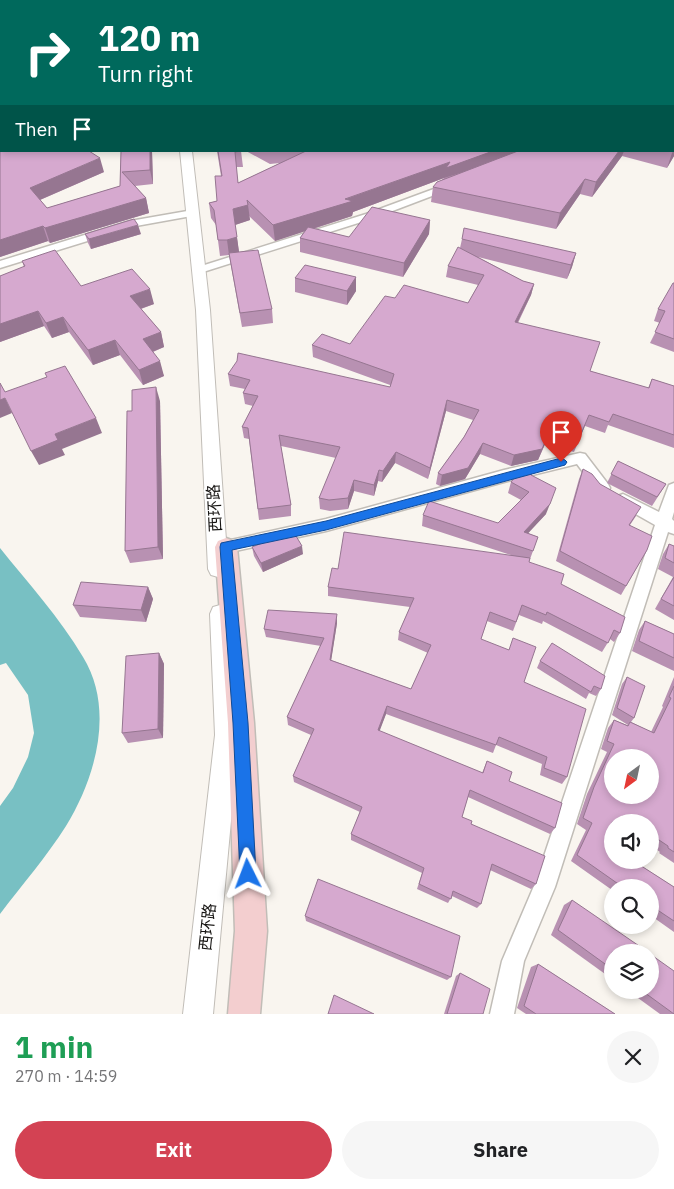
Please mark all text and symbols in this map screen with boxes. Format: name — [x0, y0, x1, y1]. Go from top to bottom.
text: 120 m — [98, 15, 201, 61]
icon: right — [15, 20, 80, 85]
text: Turn right — [98, 59, 193, 88]
icon: arrive — [68, 115, 96, 143]
text: Then — [15, 117, 58, 141]
pin — [540, 411, 582, 462]
icon: arrive — [547, 418, 575, 446]
street label: 西环路 — [203, 484, 225, 532]
north arrow — [604, 749, 659, 804]
map controls — [604, 749, 659, 999]
button: sound — [604, 814, 659, 869]
position arrow — [221, 847, 273, 899]
button: search — [604, 879, 659, 934]
street label: 西环路 — [195, 902, 219, 952]
button: layers — [604, 944, 659, 999]
text: 1 min — [15, 1027, 93, 1066]
button: close — [607, 1031, 659, 1083]
text: 270 m · 14:59 — [15, 1066, 117, 1086]
button: Exit — [15, 1121, 332, 1179]
button: Share — [342, 1121, 659, 1179]

